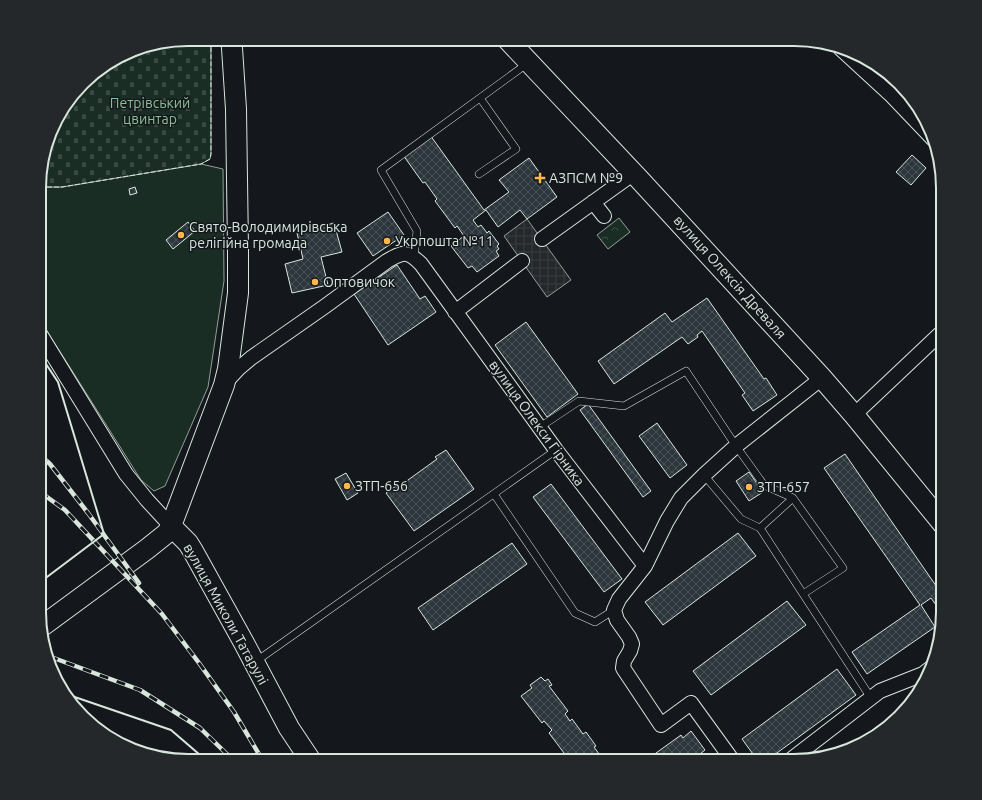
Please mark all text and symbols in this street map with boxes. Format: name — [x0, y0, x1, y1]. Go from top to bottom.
park label: Петрівський цвинтар — [110, 95, 190, 127]
place label: АЗПСМ №9 — [549, 170, 623, 186]
marker: АЗПСМ №9 — [534, 172, 546, 184]
street label: вулиця Олексія Древаля — [670, 212, 790, 342]
place label: Свято-Володимирівська релігійна громада — [189, 219, 347, 251]
marker: Свято-Володимирівська релігійна громада — [176, 230, 186, 240]
place label: Укрпошта №11 — [395, 233, 494, 249]
marker: Укрпошта №11 — [382, 236, 392, 246]
place label: Оптовичок — [323, 274, 395, 290]
marker: Оптовичок — [310, 277, 320, 287]
street label: вулиця Олекси Гірника — [486, 357, 588, 489]
place label: ЗТП-656 — [355, 478, 408, 494]
place label: ЗТП-657 — [757, 479, 810, 495]
marker: ЗТП-656 — [342, 481, 352, 491]
marker: ЗТП-657 — [744, 482, 754, 492]
street label: вулиця Миколи Татарулі — [180, 541, 272, 687]

